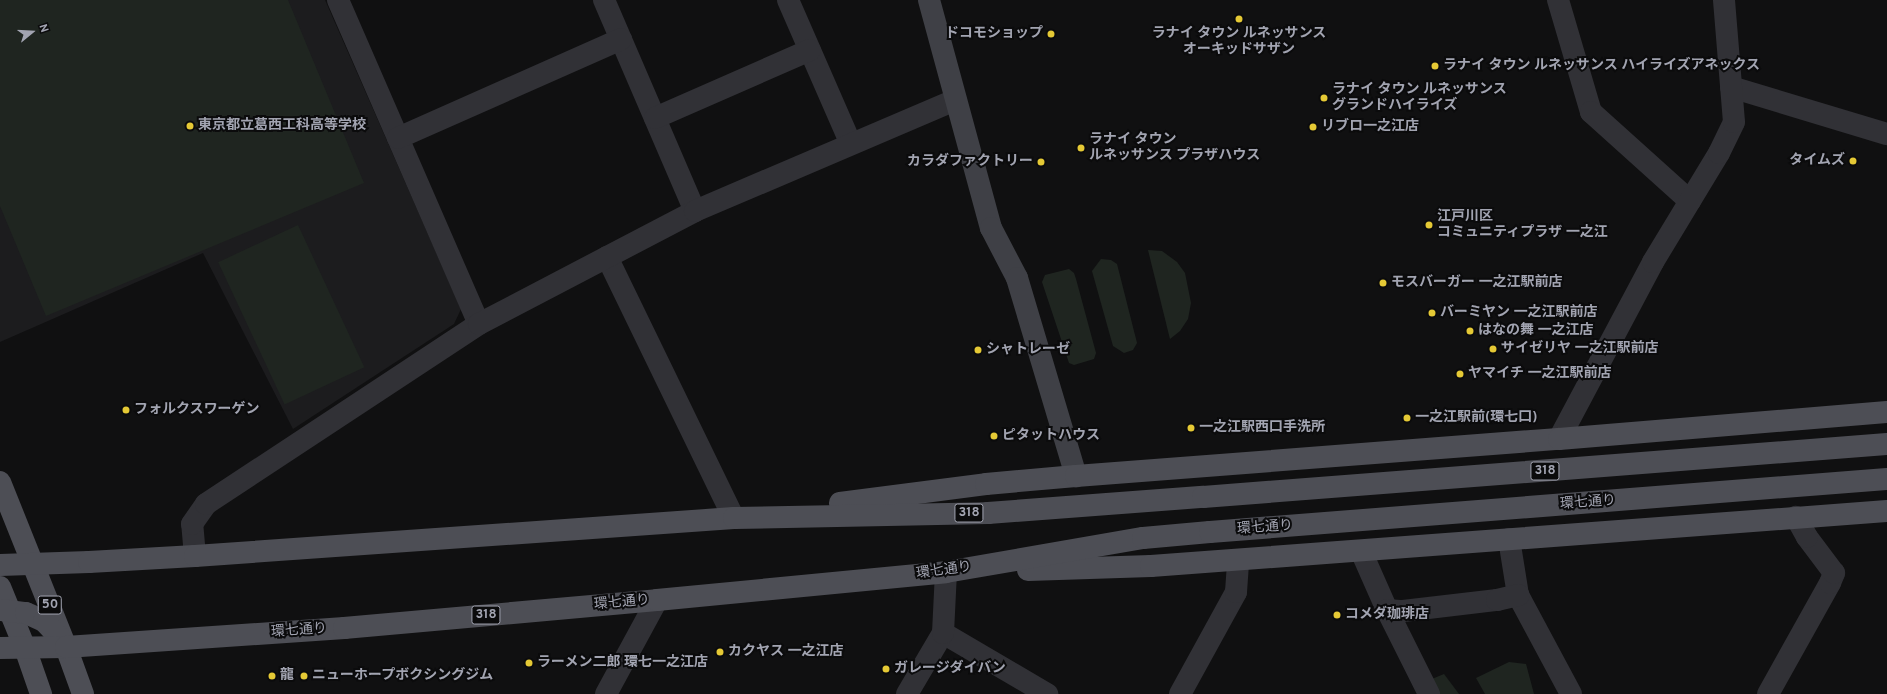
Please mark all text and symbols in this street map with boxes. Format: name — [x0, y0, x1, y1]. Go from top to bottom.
north arrow — [12, 12, 52, 52]
marker: ラナイ タウン ルネッサンス オーキッドサザン — [1234, 14, 1244, 24]
text: N — [36, 22, 51, 34]
place label: ドコモショップ — [945, 26, 1043, 42]
place label: ラナイ タウン ルネッサンス オーキッドサザン — [1152, 26, 1326, 58]
marker: ドコモショップ — [1046, 29, 1056, 39]
place label: ラナイ タウン ルネッサンス ハイライズアネックス — [1443, 58, 1761, 74]
marker: ラナイ タウン ルネッサンス ハイライズアネックス — [1430, 61, 1440, 71]
place label: ラナイ タウン ルネッサンス グランドハイライズ — [1332, 82, 1507, 114]
marker: ラナイ タウン ルネッサンス グランドハイライズ — [1319, 93, 1329, 103]
place label: 東京都立葛西工科高等学校 — [198, 118, 366, 134]
place label: リブロ一之江店 — [1321, 119, 1419, 135]
marker: 東京都立葛西工科高等学校 — [185, 121, 195, 131]
marker: リブロ一之江店 — [1308, 122, 1318, 132]
place label: ラナイ タウン ルネッサンス プラザハウス — [1089, 132, 1260, 164]
marker: ラナイ タウン ルネッサンス プラザハウス — [1076, 143, 1086, 153]
place label: タイムズ — [1789, 153, 1845, 169]
place label: カラダファクトリー — [907, 154, 1033, 170]
marker: タイムズ — [1848, 156, 1858, 166]
marker: カラダファクトリー — [1036, 157, 1046, 167]
place label: 江戸川区 コミュニティプラザ 一之江 — [1437, 209, 1608, 242]
marker: 江戸川区 コミュニティプラザ 一之江 — [1424, 220, 1434, 230]
place label: モスバーガー 一之江駅前店 — [1391, 275, 1562, 291]
marker: モスバーガー 一之江駅前店 — [1378, 278, 1388, 288]
place label: バーミヤン 一之江駅前店 — [1440, 305, 1597, 321]
marker: バーミヤン 一之江駅前店 — [1427, 308, 1437, 318]
place label: はなの舞 一之江店 — [1478, 323, 1593, 339]
marker: はなの舞 一之江店 — [1465, 326, 1475, 336]
place label: サイゼリヤ 一之江駅前店 — [1501, 341, 1658, 357]
place label: シャトレーゼ — [986, 342, 1070, 358]
marker: サイゼリヤ 一之江駅前店 — [1488, 344, 1498, 354]
marker: シャトレーゼ — [973, 345, 983, 355]
place label: ヤマイチ 一之江駅前店 — [1468, 366, 1611, 382]
marker: ヤマイチ 一之江駅前店 — [1455, 369, 1465, 379]
place label: フォルクスワーゲン — [134, 402, 260, 418]
marker: フォルクスワーゲン — [121, 405, 131, 415]
place label: 一之江駅前(環七口) — [1415, 410, 1537, 426]
marker: 一之江駅前(環七口) — [1402, 413, 1412, 423]
place label: 一之江駅西口手洗所 — [1199, 420, 1325, 436]
marker: 一之江駅西口手洗所 — [1186, 423, 1196, 433]
place label: ピタットハウス — [1002, 428, 1100, 444]
marker: ピタットハウス — [989, 431, 999, 441]
road number: 318 — [1530, 460, 1560, 482]
street label: 環七通り — [1559, 493, 1617, 513]
road number: 318 — [954, 502, 984, 524]
street label: 環七通り — [1236, 518, 1294, 538]
street label: 環七通り — [915, 559, 973, 583]
street label: 環七通り — [593, 592, 651, 614]
road number: 50 — [37, 594, 63, 616]
road number: 318 — [471, 604, 501, 626]
place label: コメダ珈琲店 — [1345, 607, 1429, 623]
marker: コメダ珈琲店 — [1332, 610, 1342, 620]
street label: 環七通り — [270, 621, 328, 641]
place label: カクヤス 一之江店 — [728, 644, 843, 660]
marker: カクヤス 一之江店 — [715, 647, 725, 657]
place label: ラーメン二郎 環七一之江店 — [537, 655, 708, 671]
marker: ラーメン二郎 環七一之江店 — [524, 658, 534, 668]
place label: ガレージダイバン — [894, 661, 1006, 677]
marker: ガレージダイバン — [881, 664, 891, 674]
place label: 龍 — [280, 668, 294, 684]
place label: ニューホープボクシングジム — [312, 668, 494, 684]
marker: 龍 — [267, 671, 277, 681]
marker: ニューホープボクシングジム — [299, 671, 309, 681]

